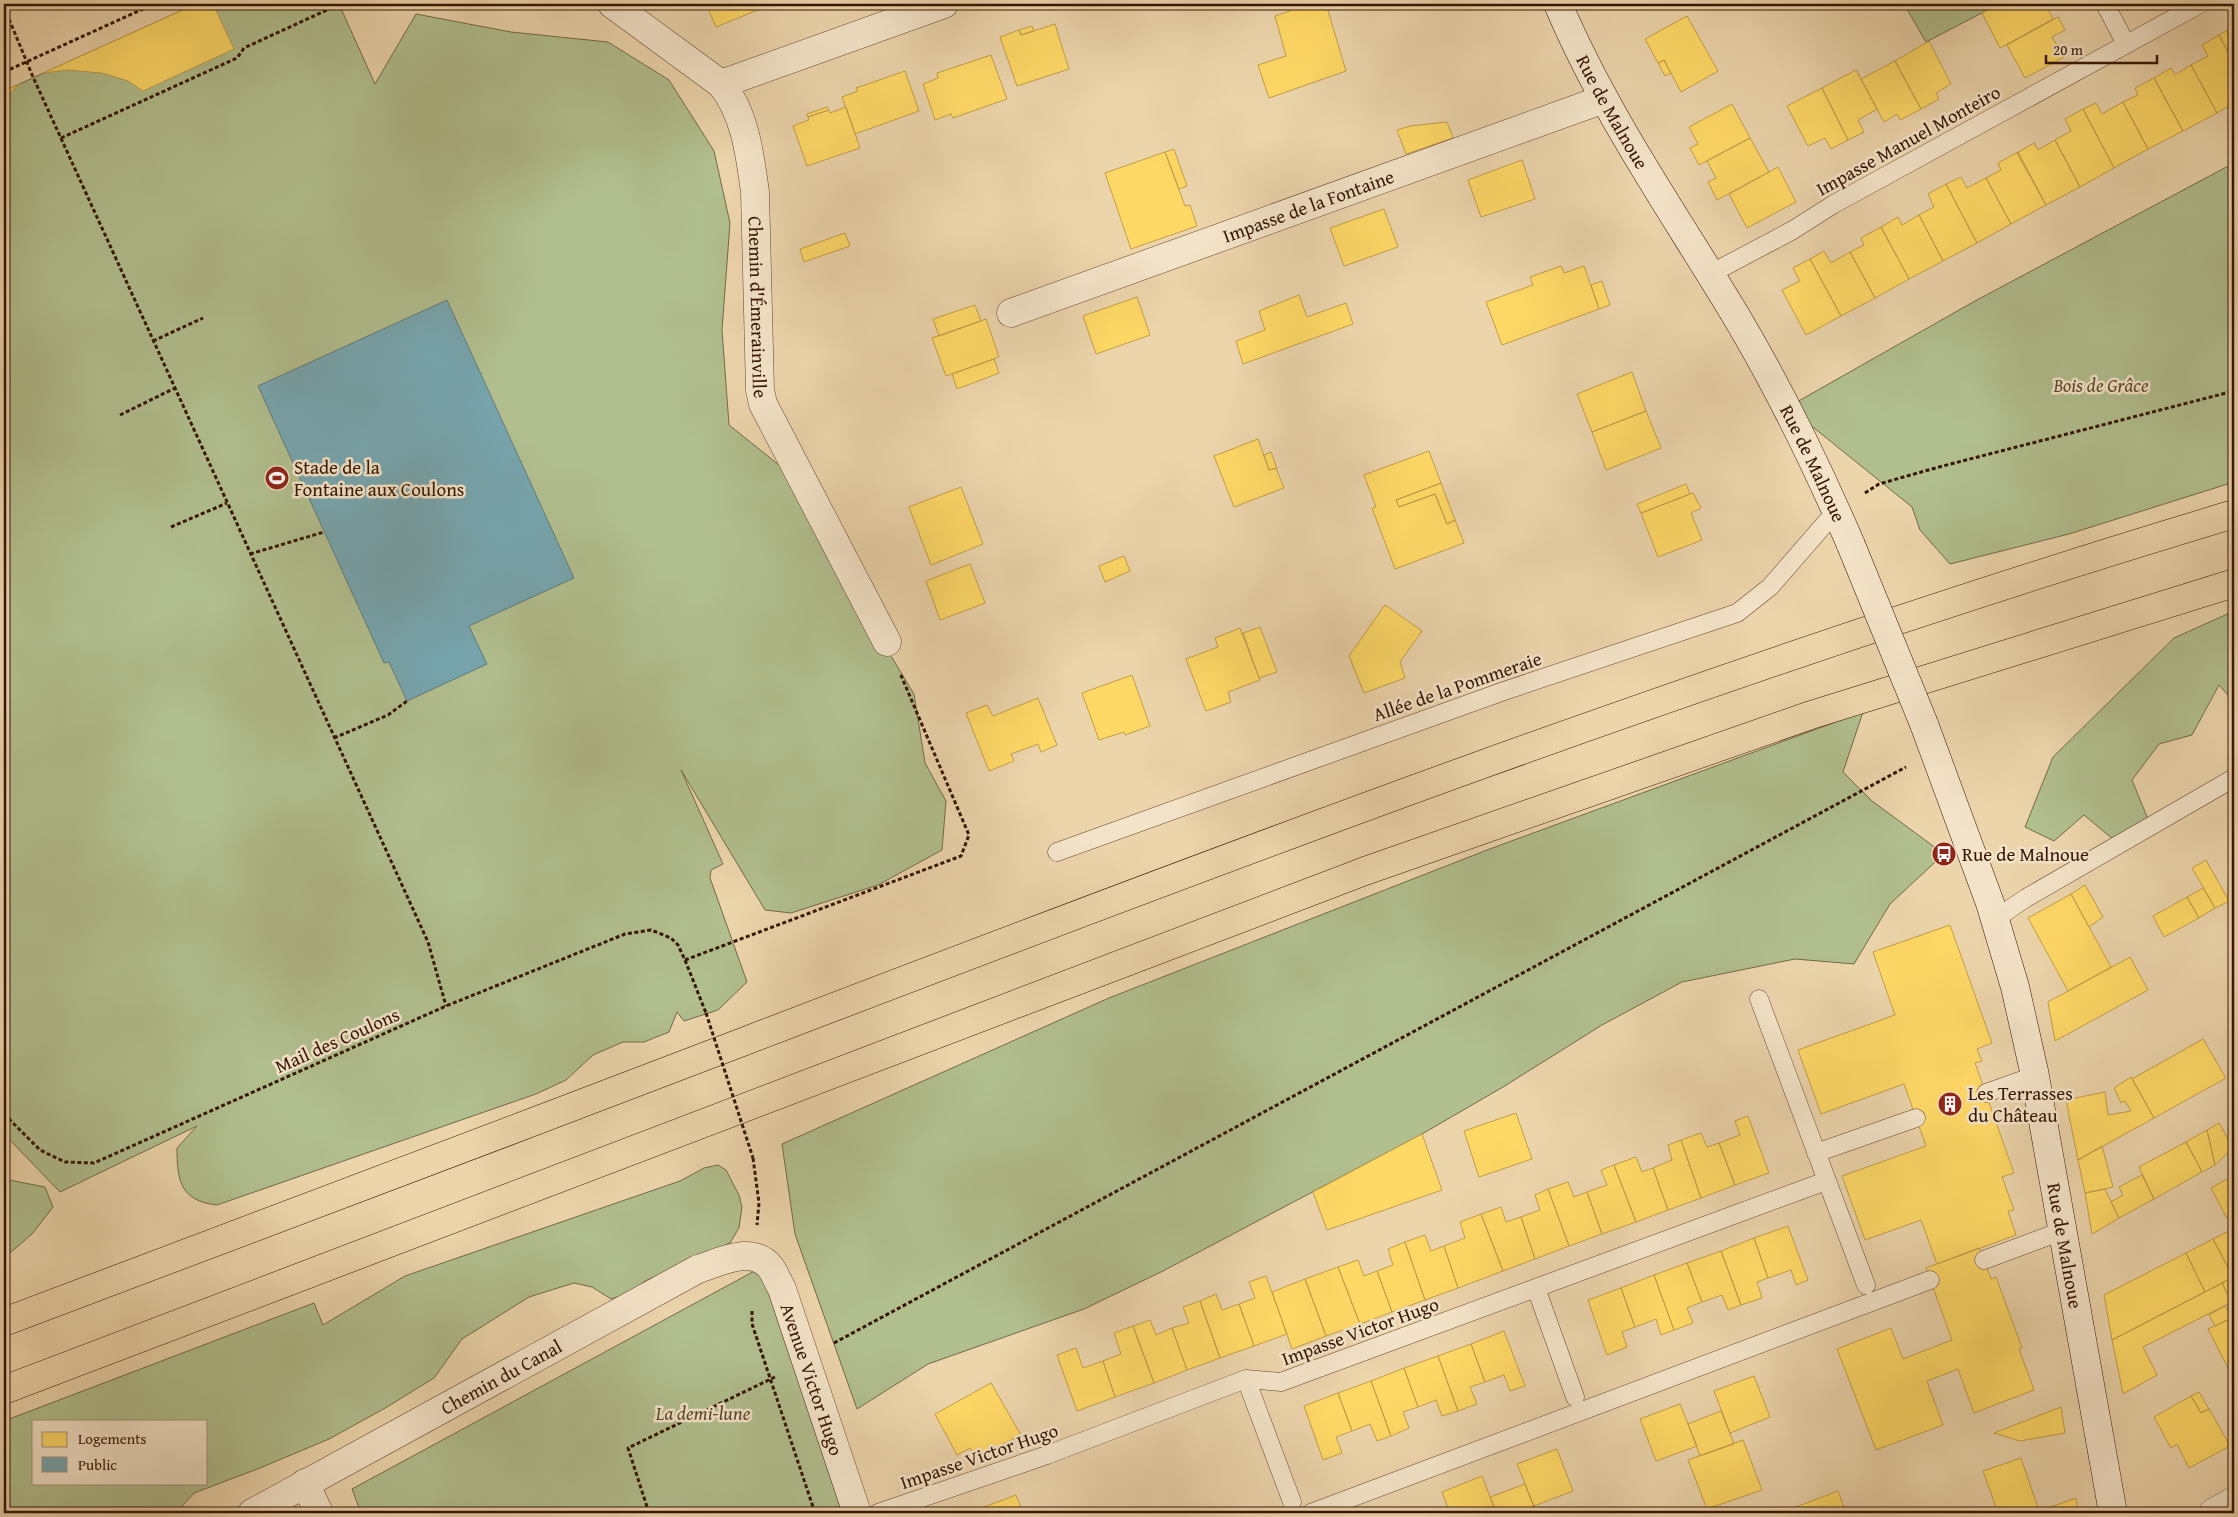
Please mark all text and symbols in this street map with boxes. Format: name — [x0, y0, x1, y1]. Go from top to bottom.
scale bar — [2046, 32, 2157, 64]
text: 20 m — [2053, 39, 2084, 60]
street label: Rue de Malnoue — [1570, 50, 1656, 174]
street label: Impasse Manuel Monteiro — [1811, 78, 2005, 202]
street label: Impasse de la Fontaine — [1219, 162, 1398, 249]
street label: Chemin d'Émerainville — [742, 216, 775, 401]
park label: Bois de Grâce — [2052, 371, 2149, 399]
street label: Rue de Malnoue — [1773, 400, 1853, 526]
place label: Stade de la Fontaine aux Coulons — [294, 453, 464, 503]
sports icon: Stade de la Fontaine aux Coulons — [264, 465, 290, 491]
street label: Allée de la Pommeraie — [1369, 644, 1545, 728]
place label: Rue de Malnoue — [1962, 840, 2089, 868]
bus stop icon: Rue de Malnoue — [1931, 841, 1957, 867]
street label: Mail des Coulons — [270, 1000, 404, 1080]
place label: Les Terrasses du Château — [1968, 1079, 2073, 1129]
building icon: Les Terrasses du Château — [1937, 1091, 1963, 1117]
street label: Rue de Malnoue — [2040, 1181, 2090, 1311]
street label: Impasse Victor Hugo — [1277, 1290, 1443, 1372]
street label: Avenue Victor Hugo — [774, 1299, 851, 1459]
street label: Chemin du Canal — [435, 1332, 567, 1421]
park label: La demi-lune — [655, 1399, 751, 1427]
street label: Impasse Victor Hugo — [896, 1416, 1062, 1496]
legend — [32, 1420, 208, 1484]
text: Logements — [78, 1428, 146, 1449]
text: Public — [78, 1454, 117, 1475]

